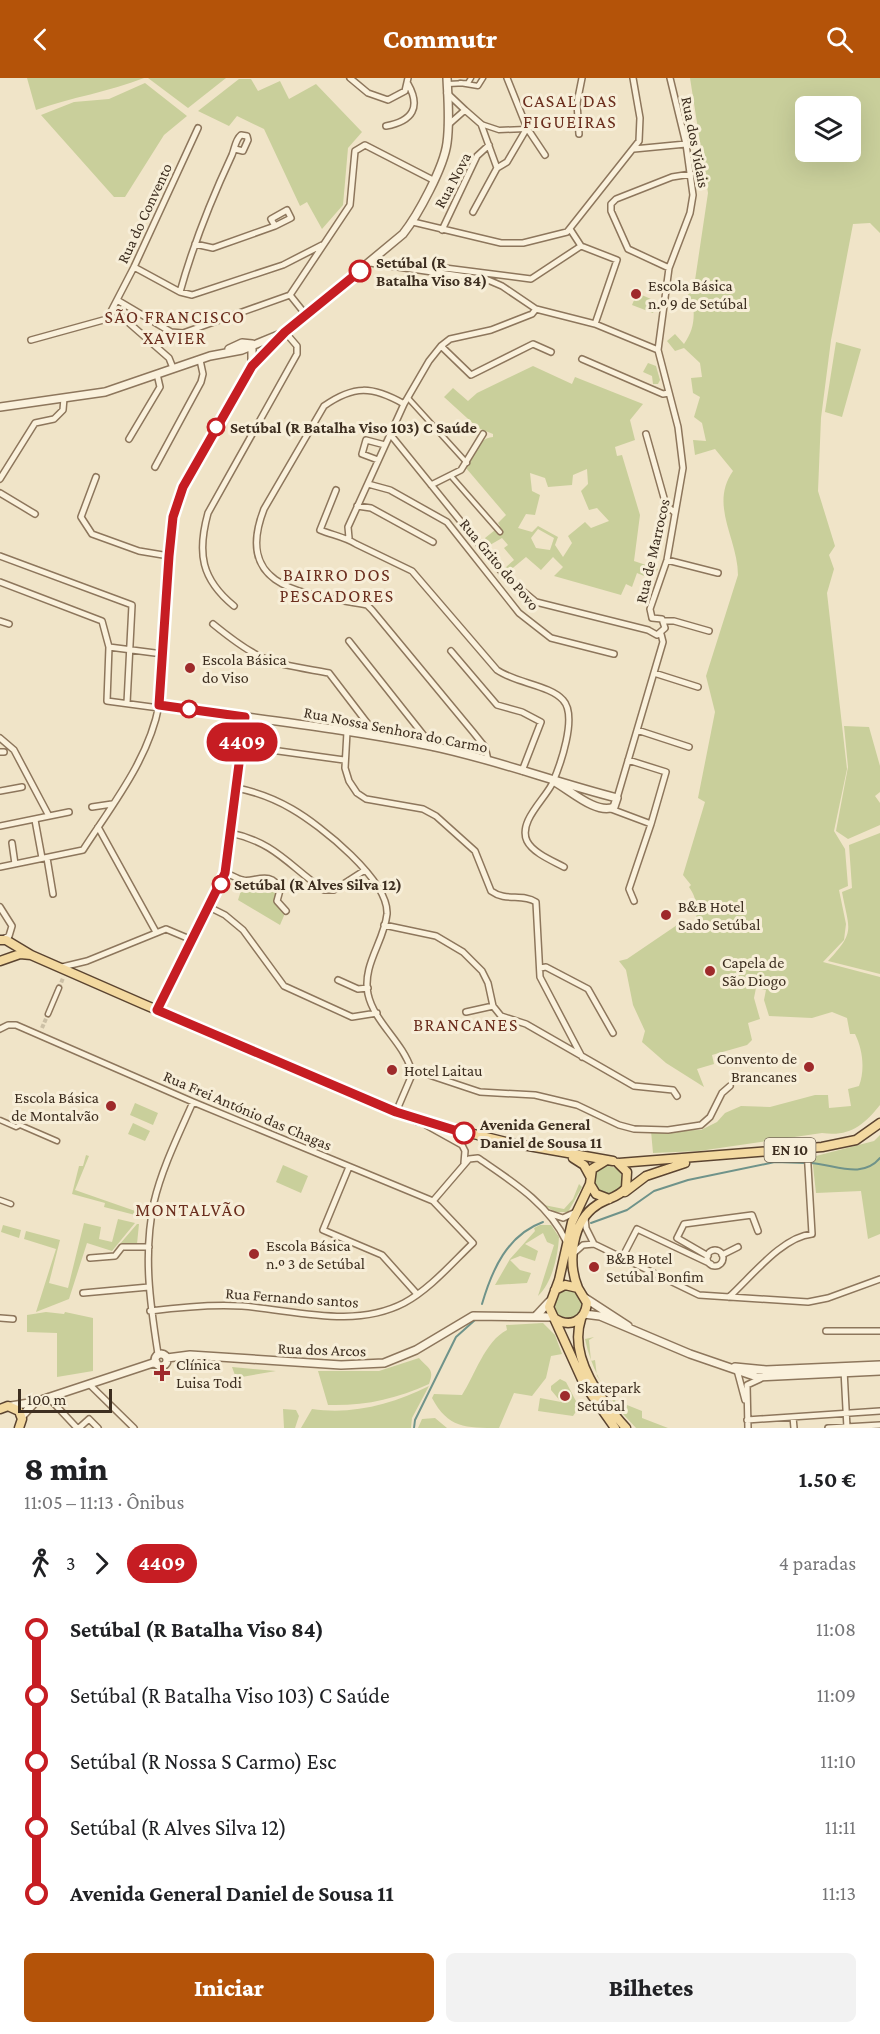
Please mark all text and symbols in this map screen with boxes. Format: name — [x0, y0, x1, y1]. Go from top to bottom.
icon: back — [24, 23, 57, 56]
icon: search — [823, 23, 856, 56]
text: Commutr — [383, 24, 497, 54]
district label: CASAL DAS FIGUEIRAS — [522, 91, 618, 132]
street label: Rua dos Vidais — [678, 95, 713, 189]
map controls — [795, 96, 861, 162]
button: layers — [795, 96, 861, 162]
street label: Rua Nova — [431, 149, 474, 211]
street label: Rua do Convento — [114, 160, 175, 266]
place label: Setúbal (R Batalha Viso 84) — [376, 254, 487, 290]
marker: Setúbal (R Batalha Viso 84) — [349, 260, 371, 282]
place label: Escola Básica n.º 9 de Setúbal — [648, 277, 748, 312]
marker: Escola Básica n.º 9 de Setúbal — [629, 287, 643, 301]
district label: SÃO FRANCISCO XAVIER — [105, 307, 246, 348]
marker: Setúbal (R Batalha Viso 103) C Saúde — [207, 418, 225, 436]
place label: Setúbal (R Batalha Viso 103) C Saúde — [230, 419, 478, 437]
street label: Rua de Marrocos — [632, 497, 673, 605]
street label: Rua Grito do Povo — [457, 515, 543, 613]
district label: BAIRRO DOS PESCADORES — [279, 565, 395, 606]
place label: Escola Básica do Viso — [202, 651, 287, 686]
marker: Escola Básica do Viso — [183, 661, 197, 675]
unlabelled marker — [180, 700, 198, 718]
street label: Rua Nossa Senhora do Carmo — [303, 703, 489, 756]
line badge: 4409 — [200, 722, 284, 762]
text: 4409 — [219, 730, 265, 754]
marker: Setúbal (R Alves Silva 12) — [212, 875, 230, 893]
place label: Setúbal (R Alves Silva 12) — [234, 876, 402, 894]
place label: B&B Hotel Sado Setúbal — [678, 898, 760, 933]
marker: B&B Hotel Sado Setúbal — [659, 908, 673, 922]
place label: Capela de São Diogo — [722, 954, 786, 990]
marker: Capela de São Diogo — [703, 964, 717, 978]
district label: BRANCANES — [413, 1015, 519, 1035]
place label: Convento de Brancanes — [717, 1050, 797, 1085]
marker: Convento de Brancanes — [802, 1060, 816, 1074]
place label: Hotel Laitau — [404, 1062, 483, 1079]
marker: Hotel Laitau — [385, 1063, 399, 1077]
street label: Rua Frei António das Chagas — [161, 1067, 335, 1155]
place label: Escola Básica de Montalvão — [11, 1089, 100, 1124]
marker: Escola Básica de Montalvão — [104, 1099, 118, 1113]
place label: Avenida General Daniel de Sousa 11 — [479, 1116, 602, 1151]
marker: Avenida General Daniel de Sousa 11 — [453, 1122, 475, 1144]
road number: EN 10 — [764, 1138, 816, 1162]
district label: MONTALVÃO — [135, 1200, 247, 1220]
place label: Escola Básica n.º 3 de Setúbal — [266, 1237, 365, 1272]
marker: Escola Básica n.º 3 de Setúbal — [247, 1247, 261, 1261]
place label: B&B Hotel Setúbal Bonfim — [606, 1250, 704, 1285]
marker: B&B Hotel Setúbal Bonfim — [587, 1260, 601, 1274]
street label: Rua Fernando santos — [225, 1284, 359, 1311]
street label: Rua dos Arcos — [278, 1339, 366, 1360]
place label: Clínica Luisa Todi — [176, 1356, 242, 1391]
marker: Clínica Luisa Todi — [153, 1364, 171, 1382]
place label: Skatepark Setúbal — [577, 1379, 641, 1414]
scale bar — [18, 1386, 112, 1414]
marker: Skatepark Setúbal — [558, 1389, 572, 1403]
text: 100 m — [27, 1391, 66, 1408]
text: 8 min — [24, 1450, 108, 1487]
text: 1.50 € — [799, 1467, 856, 1492]
text: 11:05 – 11:13 · Ônibus — [24, 1491, 184, 1513]
icon: walk — [24, 1547, 57, 1580]
icon: forward — [85, 1547, 118, 1580]
text: 4409 — [139, 1551, 185, 1575]
text: 3 — [66, 1552, 76, 1574]
text: 4 paradas — [779, 1552, 856, 1574]
text: Setúbal (R Batalha Viso 84) — [70, 1617, 324, 1642]
text: 11:08 — [816, 1618, 856, 1640]
text: Setúbal (R Batalha Viso 103) C Saúde — [70, 1683, 390, 1708]
text: 11:09 — [817, 1684, 856, 1706]
text: Setúbal (R Nossa S Carmo) Esc — [70, 1749, 336, 1774]
text: 11:10 — [820, 1750, 856, 1772]
text: Setúbal (R Alves Silva 12) — [70, 1815, 287, 1840]
text: 11:11 — [825, 1816, 856, 1838]
text: Avenida General Daniel de Sousa 11 — [70, 1881, 394, 1906]
text: 11:13 — [822, 1882, 856, 1904]
button: Iniciar — [24, 1953, 434, 2022]
button: Bilhetes — [446, 1953, 856, 2022]

